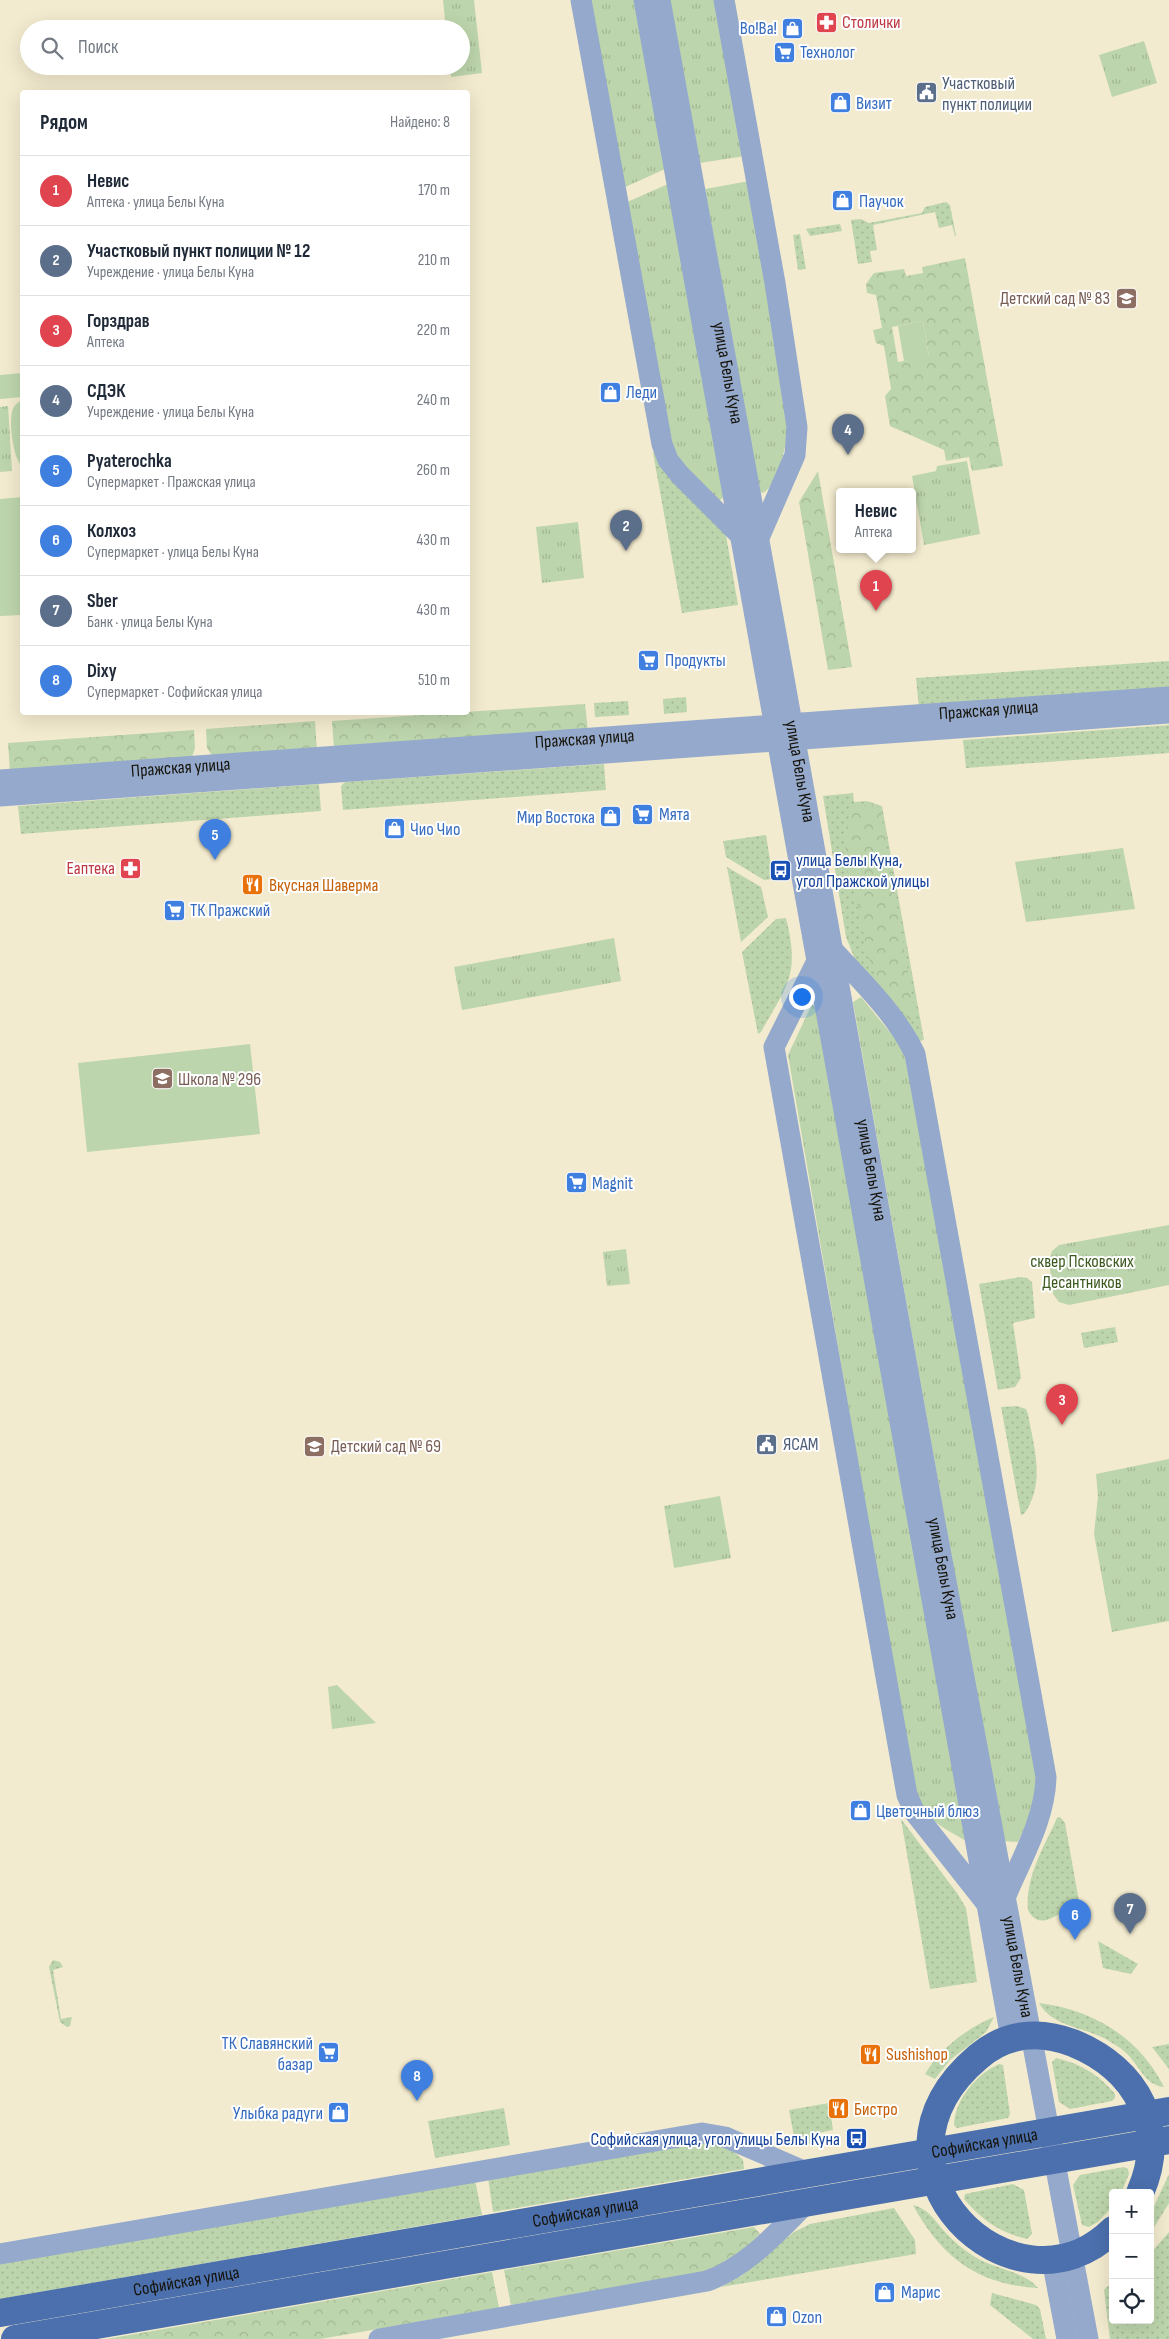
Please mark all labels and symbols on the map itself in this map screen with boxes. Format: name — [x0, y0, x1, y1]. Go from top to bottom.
pharmacy icon: Столички — [814, 10, 838, 34]
place label: Столички — [842, 12, 901, 33]
shop icon: Во!Ва! — [781, 16, 805, 40]
place label: Во!Ва! — [740, 18, 777, 39]
supermarket icon: Технолог — [772, 40, 796, 64]
place label: Технолог — [800, 42, 856, 63]
place label: Участковый пункт полиции — [942, 73, 1032, 115]
public building icon: Участковый пункт полиции — [914, 81, 938, 105]
shop icon: Визит — [828, 91, 852, 115]
place label: Визит — [856, 93, 892, 114]
shop icon: Паучок — [831, 189, 855, 213]
place label: Паучок — [859, 191, 904, 212]
school or university icon: Детский сад № 83 — [1114, 286, 1138, 310]
place label: Детский сад № 83 — [1000, 288, 1110, 309]
street label: улица Белы Куна — [708, 320, 747, 426]
shop icon: Леди — [598, 380, 622, 404]
place label: Леди — [626, 382, 657, 403]
pin: 4 — [832, 414, 864, 455]
pin: 2 — [610, 510, 642, 551]
pin: 1 — [860, 570, 892, 611]
supermarket icon: Продукты — [637, 648, 661, 672]
place label: Продукты — [665, 650, 726, 671]
street label: Пражская улица — [938, 696, 1039, 724]
street label: улица Белы Куна — [781, 719, 820, 824]
street label: Пражская улица — [534, 725, 635, 753]
street label: Пражская улица — [130, 754, 231, 782]
supermarket icon: Мята — [631, 802, 655, 826]
place label: Мята — [659, 804, 690, 825]
shop icon: Мир Востока — [599, 805, 623, 829]
place label: Мир Востока — [517, 807, 595, 828]
shop icon: Чио Чио — [382, 817, 406, 841]
pin: 5 — [199, 819, 231, 860]
place label: Чио Чио — [410, 819, 460, 840]
place label: улица Белы Куна, угол Пражской улицы — [796, 850, 929, 892]
pharmacy icon: Еаптека — [119, 856, 143, 880]
place label: Еаптека — [67, 858, 115, 879]
bus stop icon: улица Белы Куна, угол Пражской улицы — [768, 858, 792, 882]
restaurant icon: Вкусная Шаверма — [241, 873, 265, 897]
place label: Вкусная Шаверма — [269, 875, 379, 896]
supermarket icon: ТК Пражский — [162, 898, 186, 922]
place label: ТК Пражский — [190, 900, 270, 921]
your location — [789, 984, 815, 1010]
school or university icon: Школа № 296 — [150, 1067, 174, 1091]
place label: Школа № 296 — [178, 1069, 261, 1090]
street label: улица Белы Куна — [852, 1117, 891, 1223]
supermarket icon: Magnit — [564, 1171, 588, 1195]
place label: Magnit — [592, 1173, 634, 1194]
park label: сквер Псковских Десантников — [1030, 1251, 1134, 1293]
pin: 3 — [1046, 1384, 1078, 1425]
public building icon: ЯСАМ — [755, 1432, 779, 1456]
school or university icon: Детский сад № 69 — [303, 1434, 327, 1458]
place label: ЯСАМ — [783, 1434, 818, 1455]
place label: Детский сад № 69 — [331, 1436, 441, 1457]
street label: улица Белы Куна — [923, 1516, 963, 1621]
shop icon: Цветочный блюз — [848, 1799, 872, 1823]
place label: Цветочный блюз — [876, 1801, 979, 1822]
pin: 7 — [1114, 1893, 1146, 1934]
pin: 6 — [1059, 1899, 1091, 1940]
street label: улица Белы Куна — [998, 1914, 1038, 2019]
place label: ТК Славянский базар — [222, 2033, 313, 2075]
supermarket icon: ТК Славянский базар — [317, 2041, 341, 2065]
restaurant icon: Sushishop — [858, 2042, 882, 2066]
place label: Sushishop — [886, 2044, 948, 2065]
pin: 8 — [401, 2060, 433, 2101]
restaurant icon: Бистро — [826, 2097, 850, 2121]
place label: Бистро — [854, 2099, 898, 2120]
shop icon: Улыбка радуги — [327, 2101, 351, 2125]
place label: Улыбка радуги — [233, 2103, 323, 2124]
street label: Софийская улица — [930, 2124, 1039, 2163]
bus stop icon: Софийская улица, угол улицы Белы Куна — [844, 2127, 868, 2151]
place label: Софийская улица, угол улицы Белы Куна — [591, 2129, 840, 2150]
street label: Софийская улица — [531, 2193, 640, 2232]
street label: Софийская улица — [132, 2262, 241, 2301]
shop icon: Марис — [873, 2280, 897, 2304]
place label: Марис — [901, 2282, 941, 2303]
shop icon: Ozon — [764, 2305, 788, 2329]
place label: Ozon — [792, 2307, 822, 2328]

